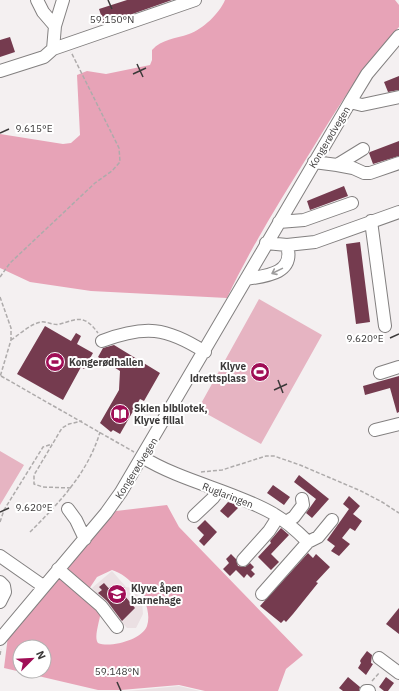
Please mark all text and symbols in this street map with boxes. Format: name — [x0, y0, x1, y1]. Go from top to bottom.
text: 59.150°N — [90, 13, 134, 26]
street label: Kongerødvegen — [306, 104, 353, 171]
text: 9.615°E — [15, 122, 53, 135]
one-way arrow — [271, 268, 283, 275]
text: 9.620°E — [346, 332, 384, 345]
sports icon: Kongerødhallen — [44, 351, 66, 373]
place label: Kongerødhallen — [69, 356, 143, 369]
place label: Klyve idrettsplass — [190, 360, 246, 385]
sports icon: Klyve idrettsplass — [249, 361, 271, 383]
place label: Skien bibliotek, Klyve filial — [134, 402, 208, 427]
library icon: Skien bibliotek, Klyve filial — [109, 403, 131, 425]
street label: Kongerødvegen — [112, 435, 160, 501]
street label: Ruglaringen — [200, 480, 255, 511]
text: 9.620°E — [15, 501, 53, 514]
place label: Klyve åpen barnehage — [131, 582, 183, 607]
school or university icon: Klyve åpen barnehage — [106, 583, 128, 605]
north arrow — [12, 639, 52, 679]
text: N — [33, 648, 49, 661]
text: 59.148°N — [95, 665, 139, 678]

